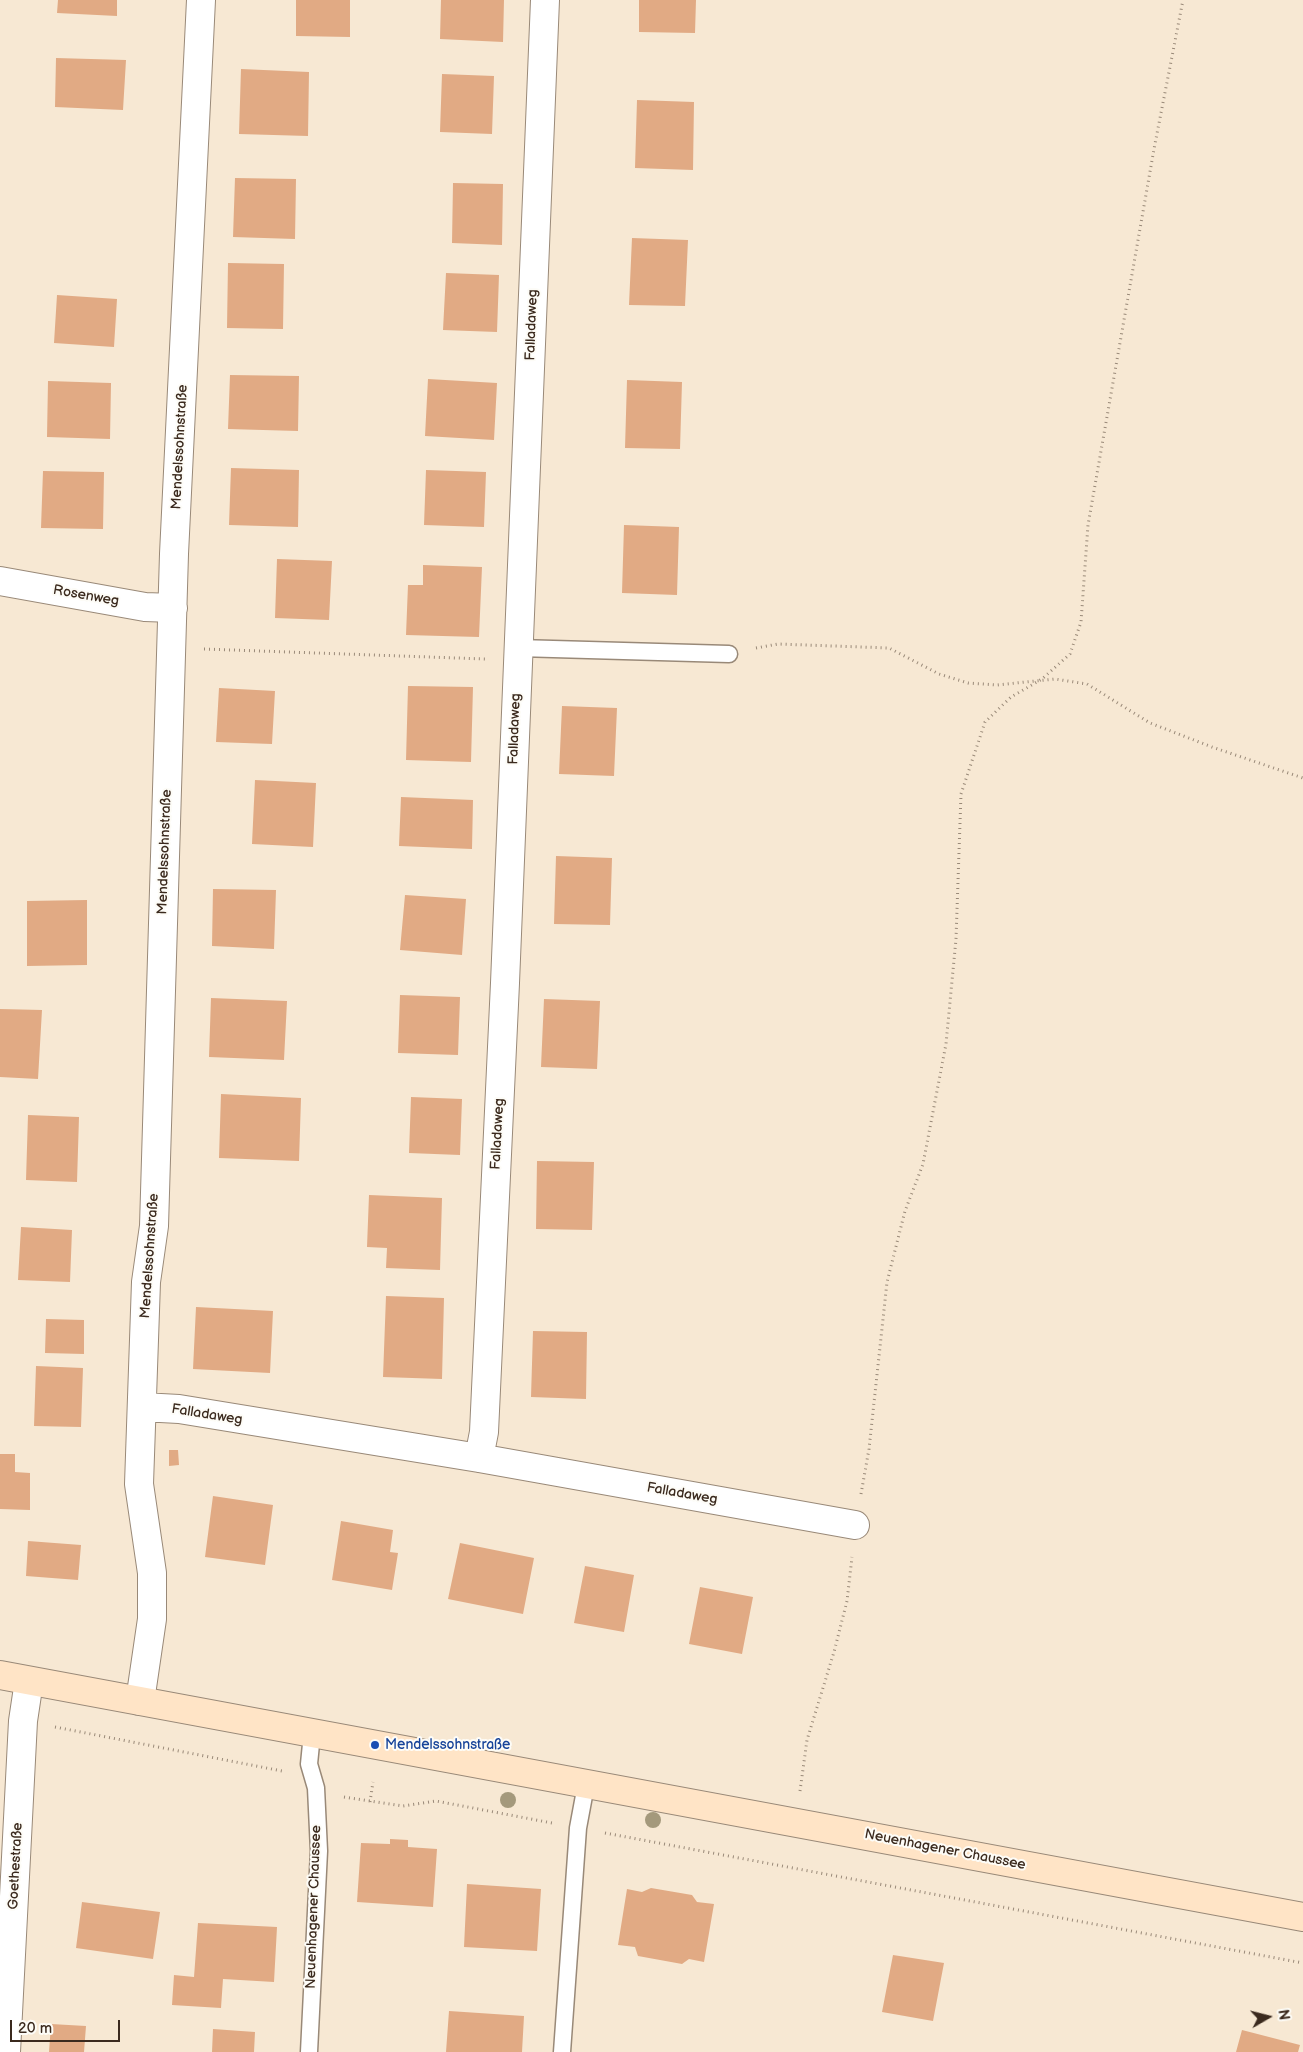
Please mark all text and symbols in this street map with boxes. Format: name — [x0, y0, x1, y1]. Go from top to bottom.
street label: Falladaweg — [522, 289, 542, 361]
street label: Mendelssohnstraße — [168, 384, 192, 510]
street label: Rosenweg — [52, 582, 120, 610]
street label: Falladaweg — [505, 693, 525, 765]
street label: Mendelssohnstraße — [154, 789, 176, 915]
street label: Falladaweg — [488, 1098, 508, 1170]
street label: Mendelssohnstraße — [137, 1193, 163, 1319]
street label: Falladaweg — [170, 1401, 244, 1429]
street label: Falladaweg — [645, 1480, 719, 1508]
place label: Mendelssohnstraße — [385, 1737, 510, 1753]
marker: Mendelssohnstraße — [369, 1739, 381, 1751]
street label: Goethestraße — [5, 1822, 27, 1910]
street label: Neuenhagener Chaussee — [303, 1825, 325, 1989]
street label: Neuenhagener Chaussee — [863, 1826, 1027, 1874]
north arrow — [1243, 1992, 1293, 2042]
text: N — [1274, 2008, 1292, 2021]
scale bar — [12, 2010, 122, 2042]
text: 20 m — [18, 2019, 52, 2038]

